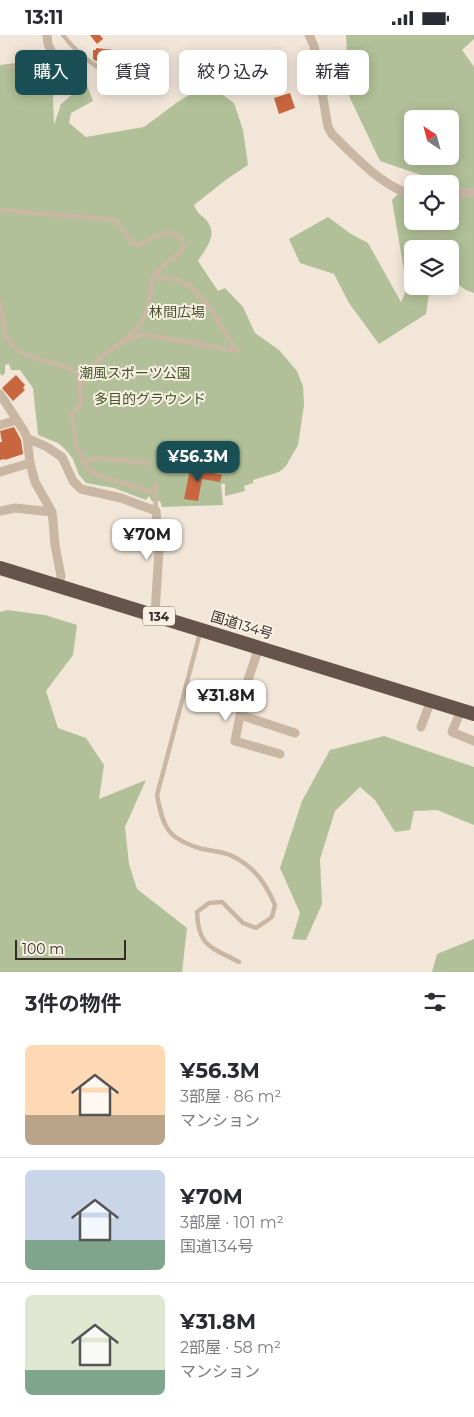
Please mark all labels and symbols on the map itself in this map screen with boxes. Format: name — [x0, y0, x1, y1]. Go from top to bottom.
north arrow — [404, 110, 459, 165]
park label: 林間広場 — [149, 303, 205, 321]
park label: 潮風スポーツ公園 — [79, 364, 191, 382]
park label: 多目的グラウンド — [94, 390, 206, 408]
pin: ¥56.3M — [157, 441, 239, 483]
pin: ¥70M — [117, 519, 177, 561]
road number: 134 — [143, 607, 175, 625]
street label: 国道134号 — [209, 607, 275, 643]
pin: ¥31.8M — [185, 679, 267, 722]
scale bar — [15, 937, 126, 960]

